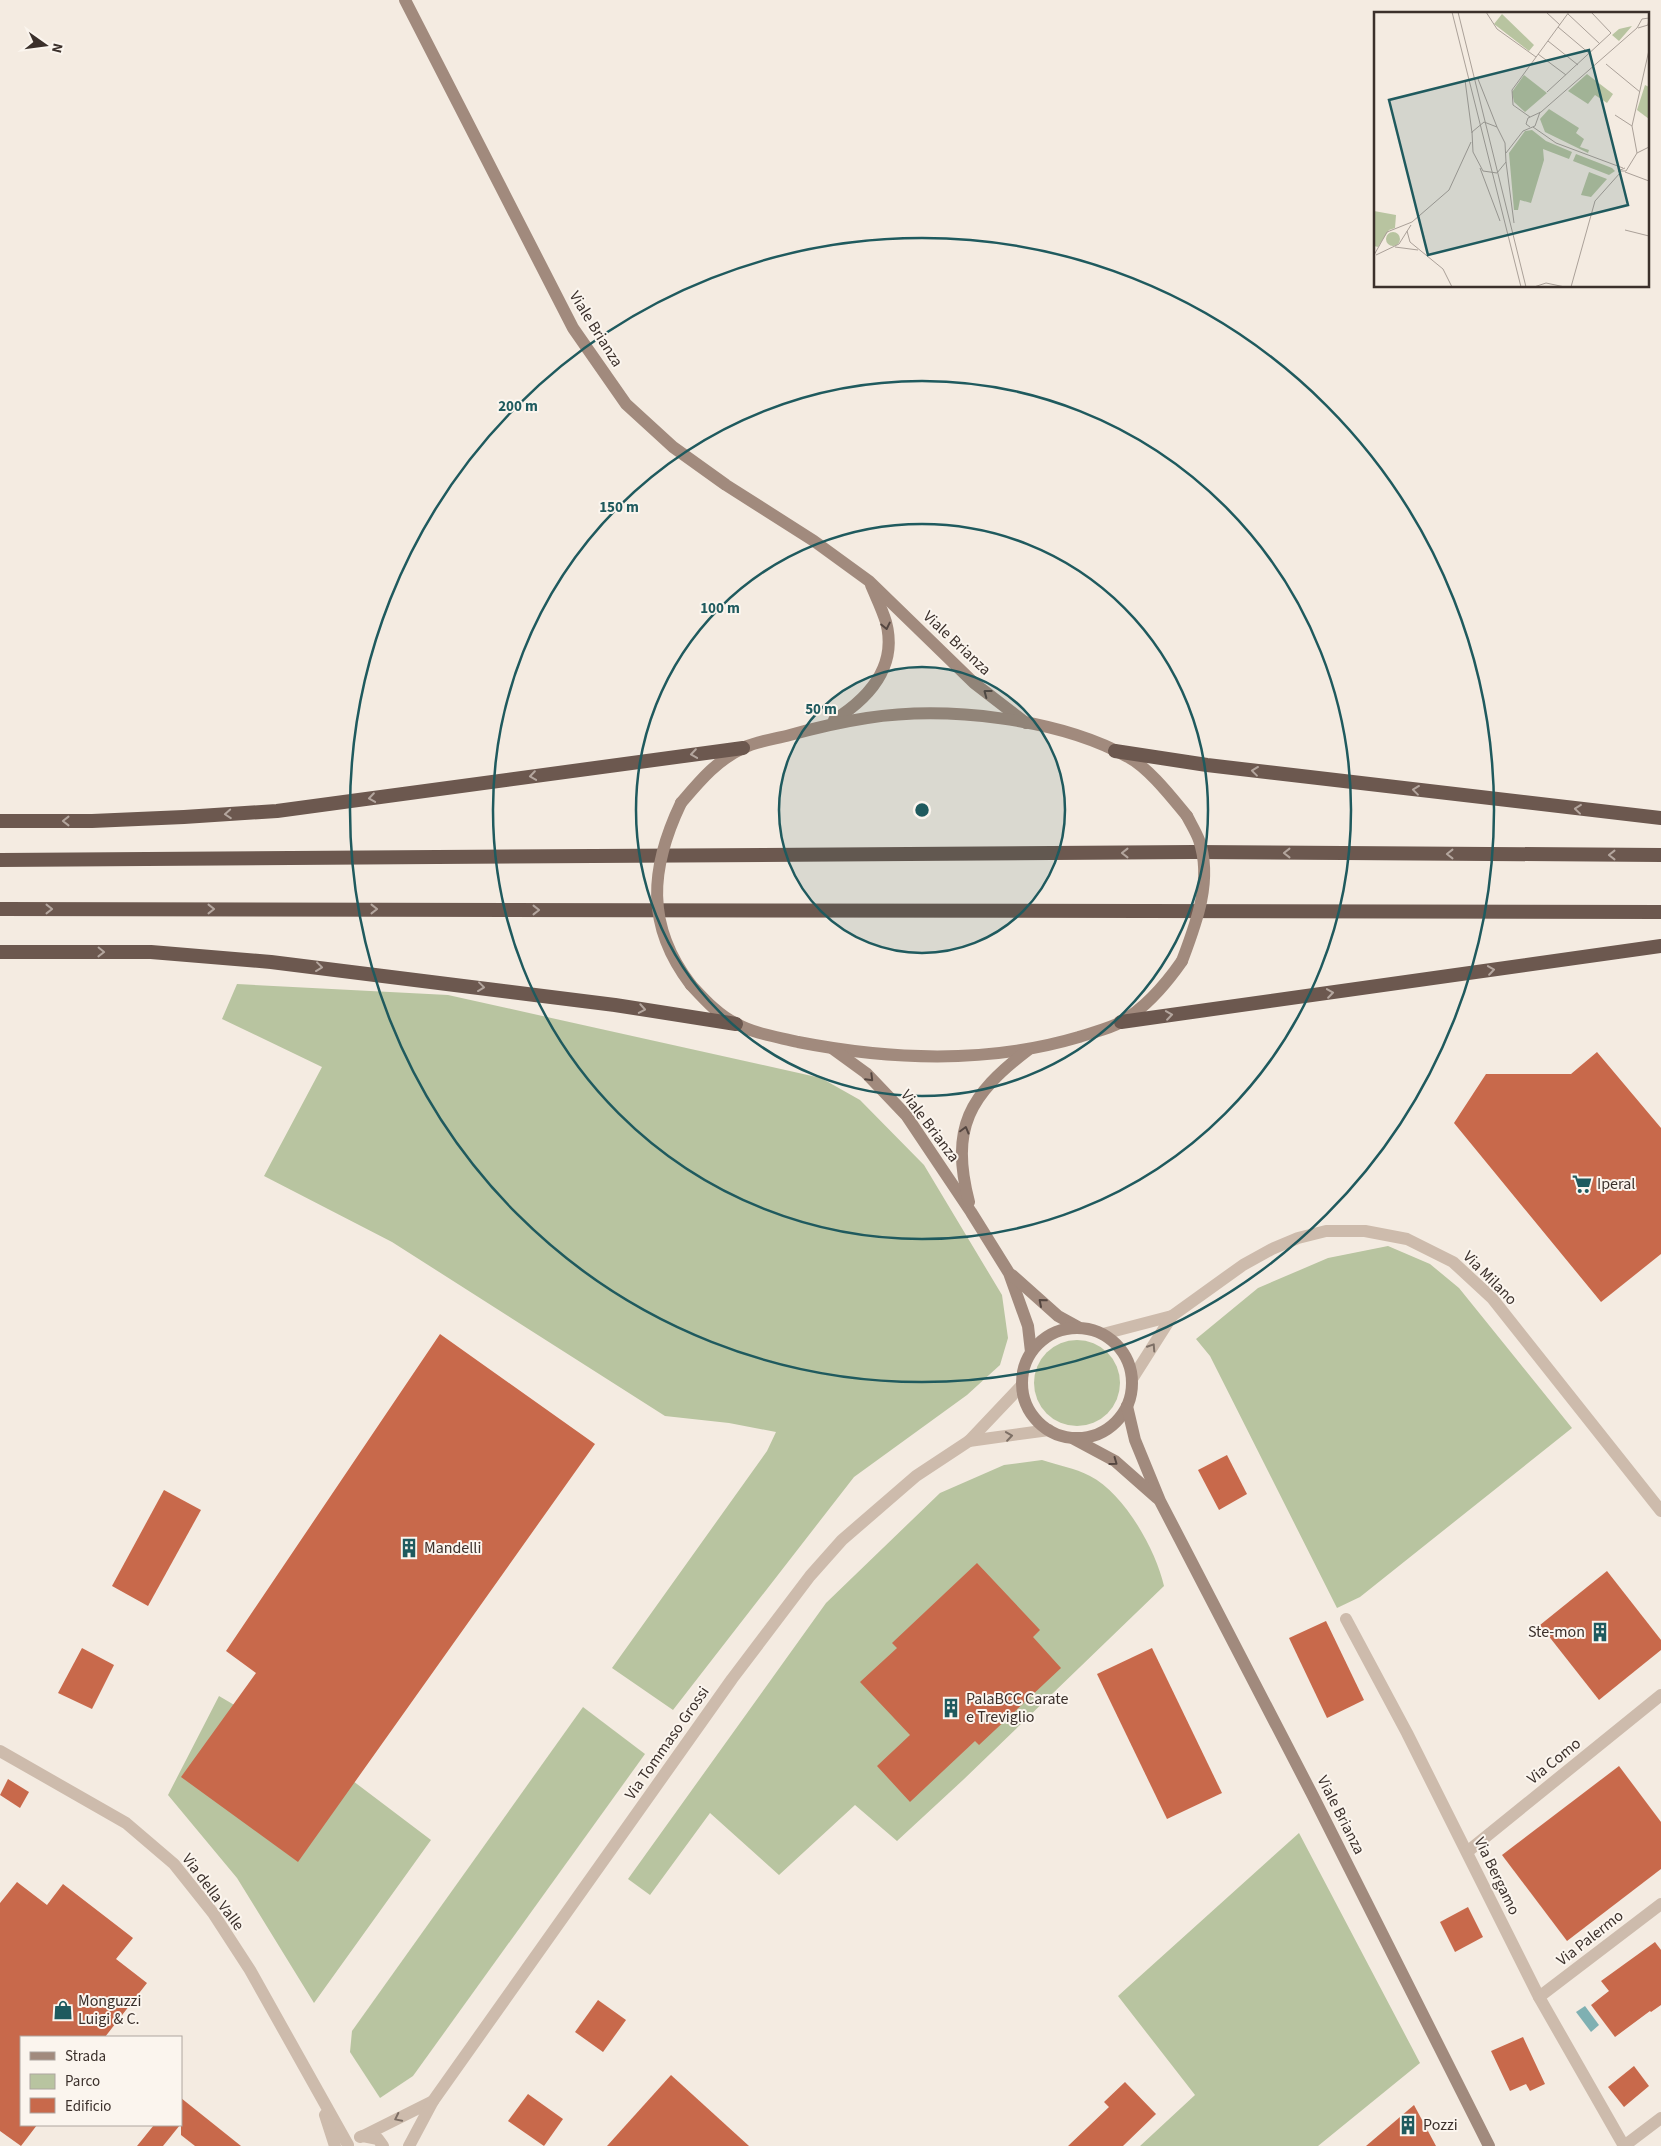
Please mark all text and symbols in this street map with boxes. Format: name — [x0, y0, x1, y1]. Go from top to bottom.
inset map — [1374, 12, 1648, 288]
north arrow — [20, 20, 70, 70]
text: N — [46, 41, 67, 55]
street label: Viale Brianza — [564, 287, 628, 371]
text: 200 m — [498, 396, 538, 417]
text: 150 m — [599, 497, 639, 518]
text: 100 m — [700, 598, 740, 619]
street label: Viale Brianza — [918, 606, 996, 680]
one-way arrow — [880, 622, 891, 631]
one-way arrow — [984, 691, 993, 699]
text: 50 m — [805, 699, 837, 720]
one-way arrow — [690, 749, 699, 759]
one-way arrow — [1251, 766, 1259, 777]
one-way arrow — [529, 770, 537, 781]
one-way arrow — [1412, 785, 1420, 796]
one-way arrow — [368, 792, 376, 803]
centre of rings — [913, 801, 931, 819]
one-way arrow — [1573, 804, 1581, 815]
one-way arrow — [224, 809, 232, 820]
one-way arrow — [61, 816, 69, 826]
one-way arrow — [1121, 848, 1128, 858]
one-way arrow — [1283, 848, 1291, 858]
one-way arrow — [1446, 849, 1454, 859]
one-way arrow — [1608, 850, 1616, 860]
one-way arrow — [45, 904, 53, 914]
one-way arrow — [208, 904, 215, 914]
one-way arrow — [370, 904, 378, 914]
one-way arrow — [532, 905, 540, 915]
one-way arrow — [98, 947, 105, 957]
one-way arrow — [316, 961, 324, 972]
one-way arrow — [1487, 965, 1495, 976]
one-way arrow — [476, 982, 485, 992]
one-way arrow — [1326, 988, 1334, 998]
one-way arrow — [637, 1004, 646, 1014]
one-way arrow — [1165, 1010, 1173, 1021]
one-way arrow — [865, 1072, 874, 1081]
street label: Viale Brianza — [895, 1085, 965, 1167]
one-way arrow — [959, 1125, 970, 1134]
supermarket icon: Iperal — [1571, 1173, 1593, 1195]
place label: Iperal — [1597, 1173, 1635, 1195]
street label: Via Milano — [1458, 1246, 1522, 1310]
one-way arrow — [1039, 1300, 1048, 1308]
one-way arrow — [1146, 1344, 1156, 1353]
one-way arrow — [1006, 1431, 1014, 1442]
one-way arrow — [1108, 1456, 1118, 1465]
building icon: Mandelli — [398, 1537, 420, 1559]
place label: Mandelli — [424, 1537, 481, 1559]
place label: Ste-mon — [1528, 1621, 1585, 1643]
building icon: Ste-mon — [1589, 1621, 1611, 1643]
street label: Via Tommaso Grossi — [620, 1682, 714, 1804]
place label: PalaBCC Carate e Treviglio — [966, 1688, 1068, 1728]
building icon: PalaBCC Carate e Treviglio — [940, 1697, 962, 1719]
street label: Via Como — [1523, 1733, 1585, 1789]
street label: Viale Brianza — [1312, 1772, 1370, 1858]
street label: Via Bergamo — [1469, 1833, 1525, 1919]
street label: Via della Valle — [177, 1849, 249, 1935]
street label: Via Palermo — [1552, 1905, 1628, 1971]
place label: Monguzzi Luigi & C. — [78, 1990, 141, 2030]
shop icon: Monguzzi Luigi & C. — [52, 1999, 74, 2021]
legend — [20, 2036, 182, 2126]
text: Strada — [65, 2046, 106, 2067]
text: Parco — [65, 2071, 100, 2092]
text: Edificio — [65, 2096, 112, 2117]
one-way arrow — [394, 2112, 403, 2123]
building icon: Pozzi — [1397, 2114, 1419, 2136]
place label: Pozzi — [1423, 2114, 1458, 2136]

